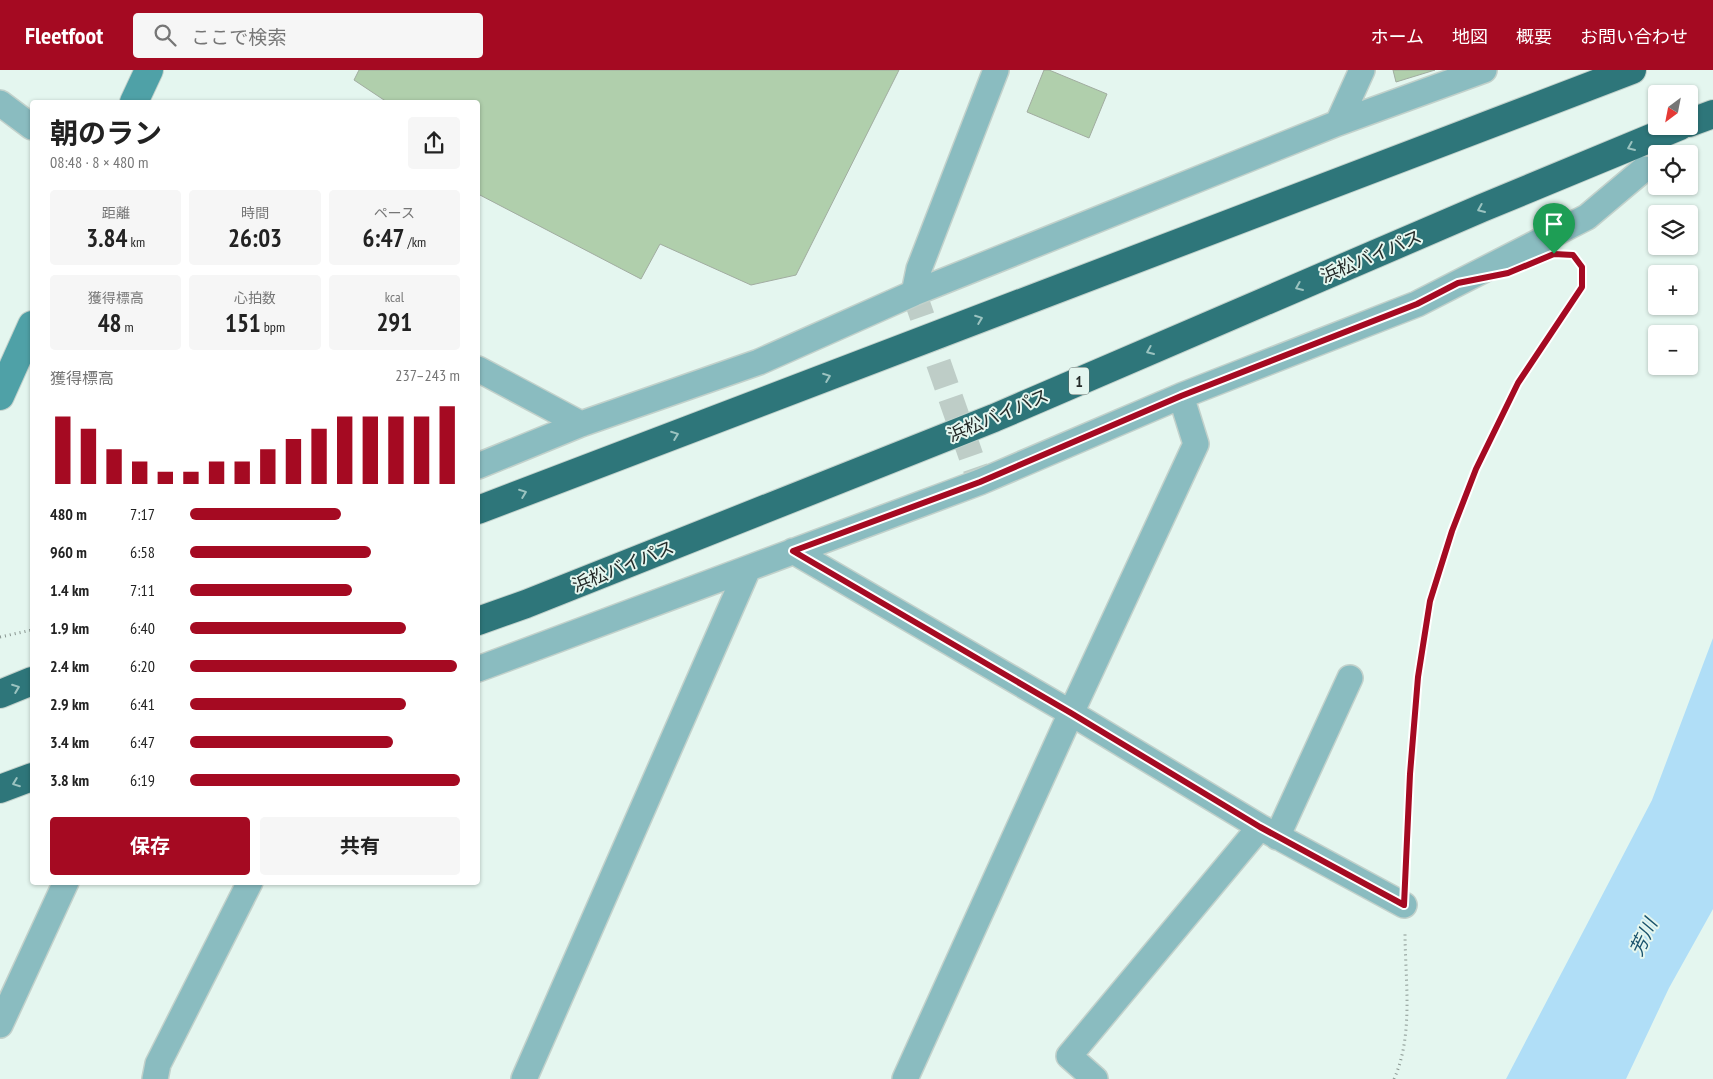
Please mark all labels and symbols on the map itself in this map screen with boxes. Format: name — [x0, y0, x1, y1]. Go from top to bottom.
north arrow — [1648, 85, 1698, 135]
one-way arrow — [1627, 140, 1636, 151]
one-way arrow — [1477, 202, 1486, 213]
pin — [1533, 203, 1575, 254]
street label: 浜松バイパス — [1317, 224, 1425, 288]
one-way arrow — [1295, 280, 1304, 291]
one-way arrow — [974, 315, 982, 325]
one-way arrow — [1146, 344, 1155, 355]
road number: 1 — [1069, 368, 1089, 394]
one-way arrow — [822, 373, 831, 383]
street label: 浜松バイパス — [944, 383, 1052, 447]
one-way arrow — [670, 431, 679, 441]
one-way arrow — [518, 488, 527, 499]
street label: 浜松バイパス — [569, 535, 677, 597]
one-way arrow — [11, 684, 20, 694]
one-way arrow — [12, 777, 21, 787]
water label: 芳川 — [1624, 913, 1663, 959]

